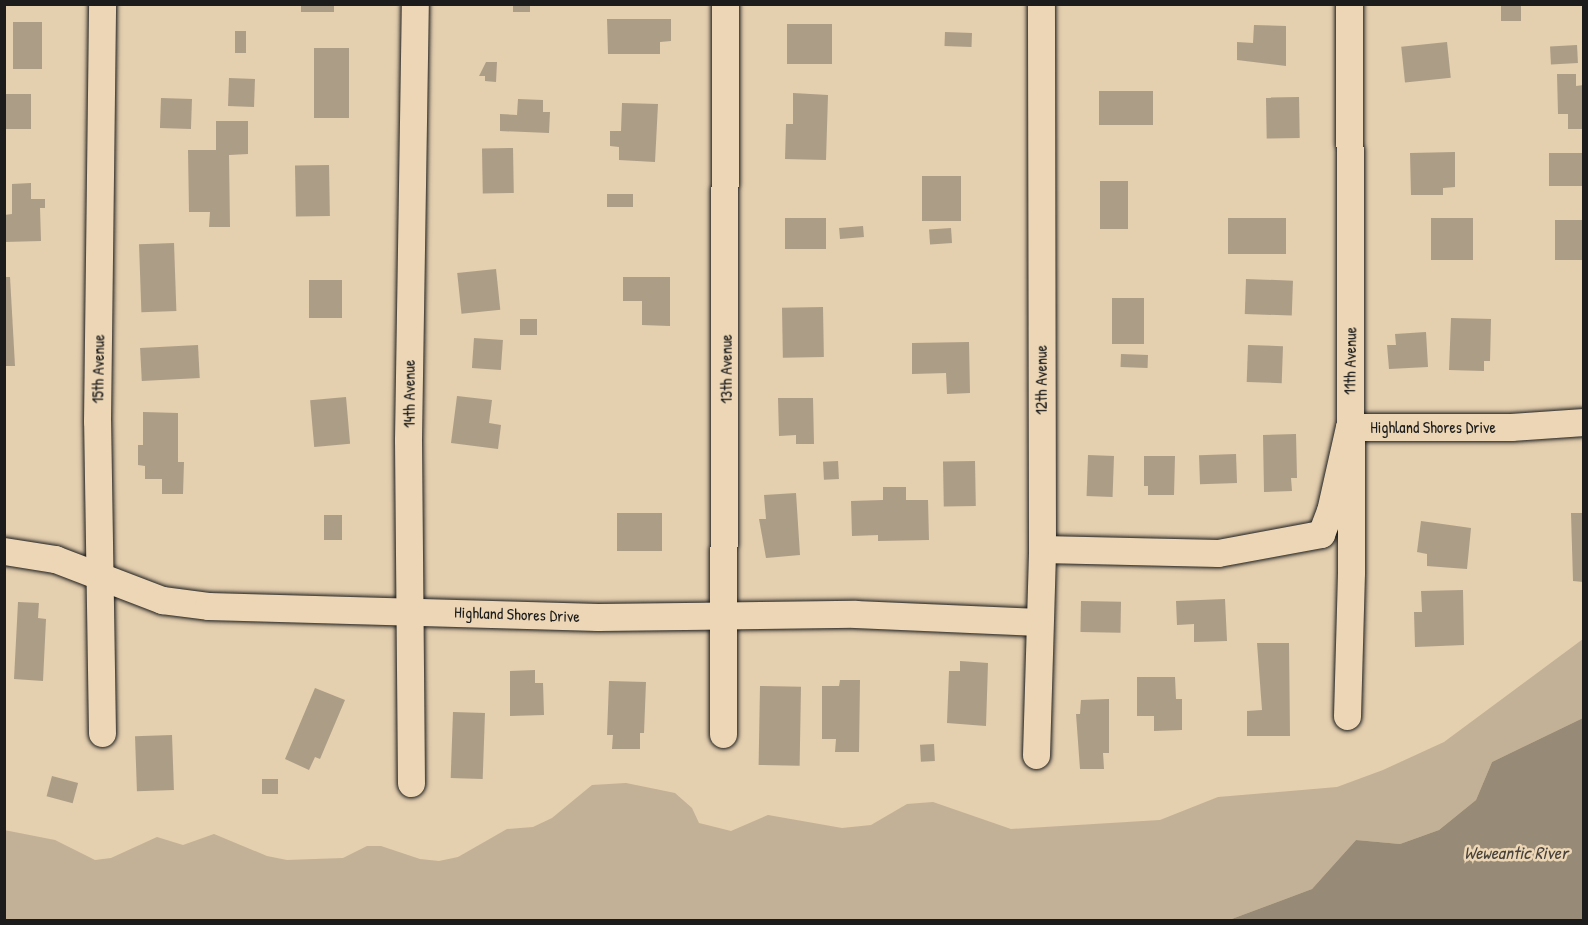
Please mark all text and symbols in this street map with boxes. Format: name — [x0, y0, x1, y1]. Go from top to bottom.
street label: 11th Avenue — [1340, 327, 1360, 395]
street label: 15th Avenue — [88, 334, 108, 404]
street label: 13th Avenue — [716, 334, 736, 404]
street label: 12th Avenue — [1031, 345, 1051, 415]
street label: 14th Avenue — [399, 360, 419, 428]
street label: Highland Shores Drive — [1370, 417, 1496, 437]
street label: Highland Shores Drive — [454, 602, 580, 626]
water label: Weweantic River — [1464, 842, 1568, 864]

